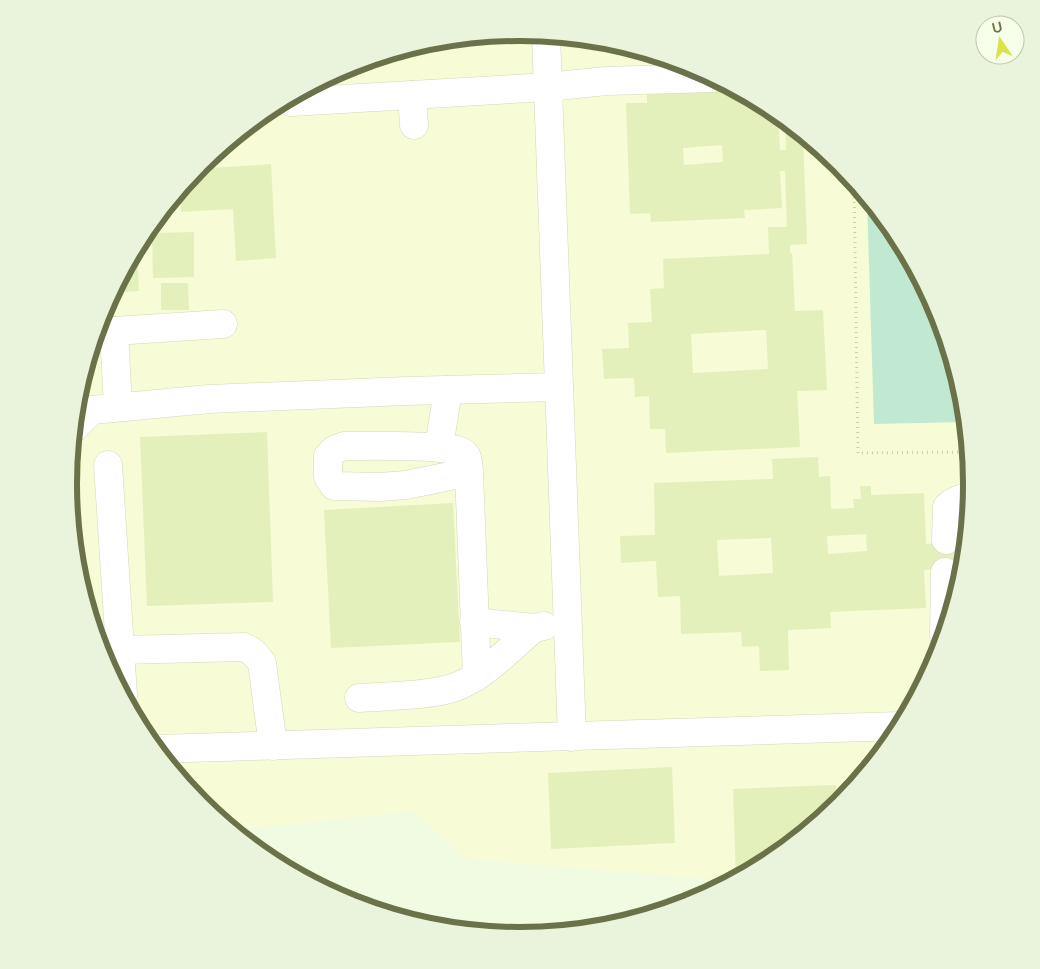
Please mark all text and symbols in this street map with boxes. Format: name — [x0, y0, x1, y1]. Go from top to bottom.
north arrow — [975, 15, 1025, 65]
text: U — [990, 17, 1004, 36]

